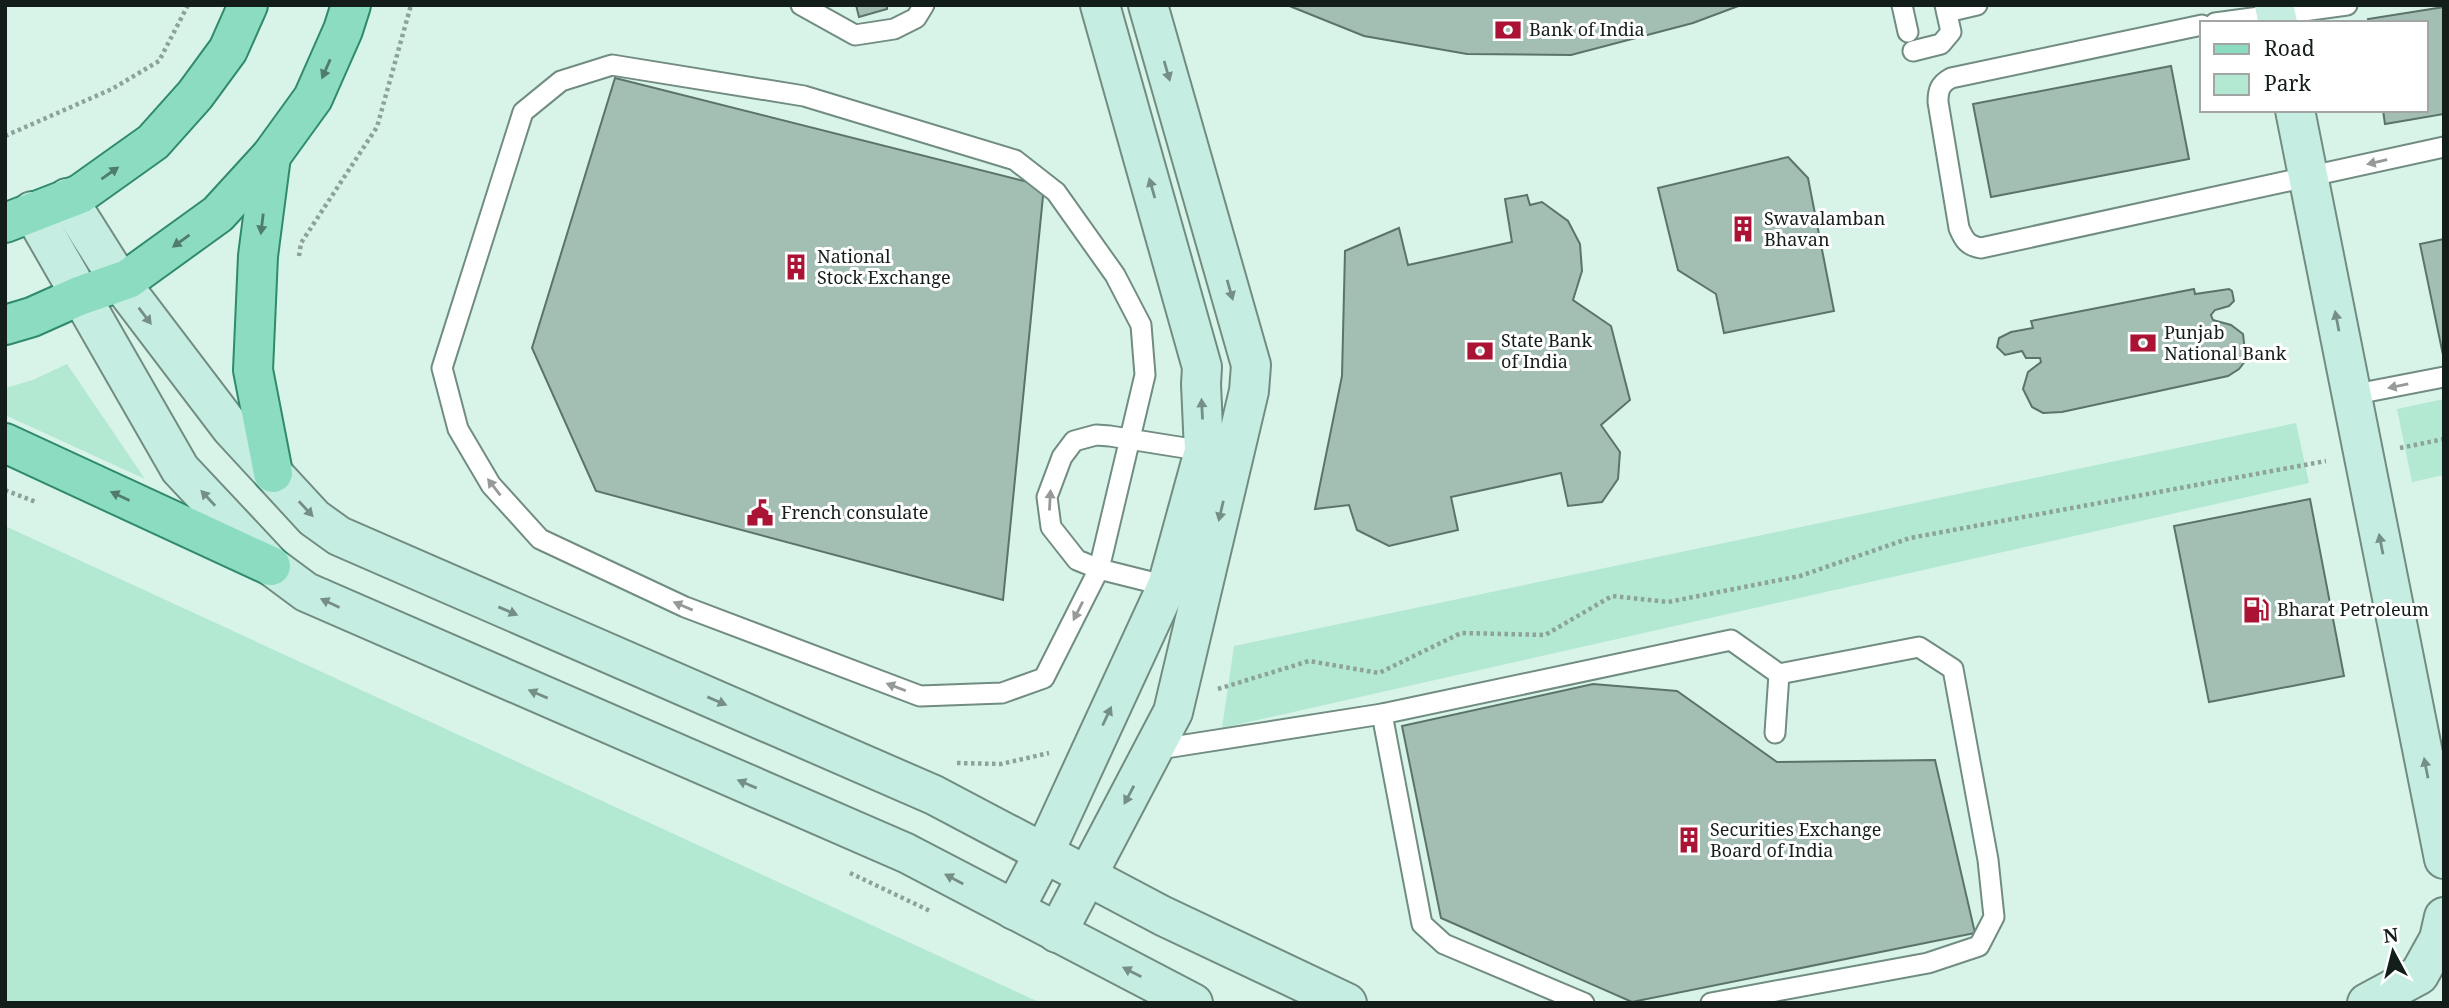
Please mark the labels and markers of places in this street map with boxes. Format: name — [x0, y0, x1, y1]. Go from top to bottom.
bank icon: Bank of India — [1493, 15, 1523, 45]
place label: Bank of India — [1529, 17, 1645, 41]
place label: Swavalamban Bhavan — [1764, 206, 1886, 251]
building icon: Swavalamban Bhavan — [1728, 214, 1758, 244]
place label: National Stock Exchange — [817, 244, 951, 289]
building icon: National Stock Exchange — [781, 252, 811, 282]
place label: Punjab National Bank — [2164, 320, 2287, 365]
place label: State Bank of India — [1501, 328, 1592, 373]
bank icon: Punjab National Bank — [2128, 328, 2158, 358]
bank icon: State Bank of India — [1465, 336, 1495, 366]
public building icon: French consulate — [745, 498, 775, 528]
place label: French consulate — [781, 500, 928, 524]
fuel station icon: Bharat Petroleum — [2241, 595, 2271, 625]
place label: Bharat Petroleum — [2277, 597, 2429, 621]
place label: Securities Exchange Board of India — [1710, 817, 1881, 862]
building icon: Securities Exchange Board of India — [1674, 825, 1704, 855]

